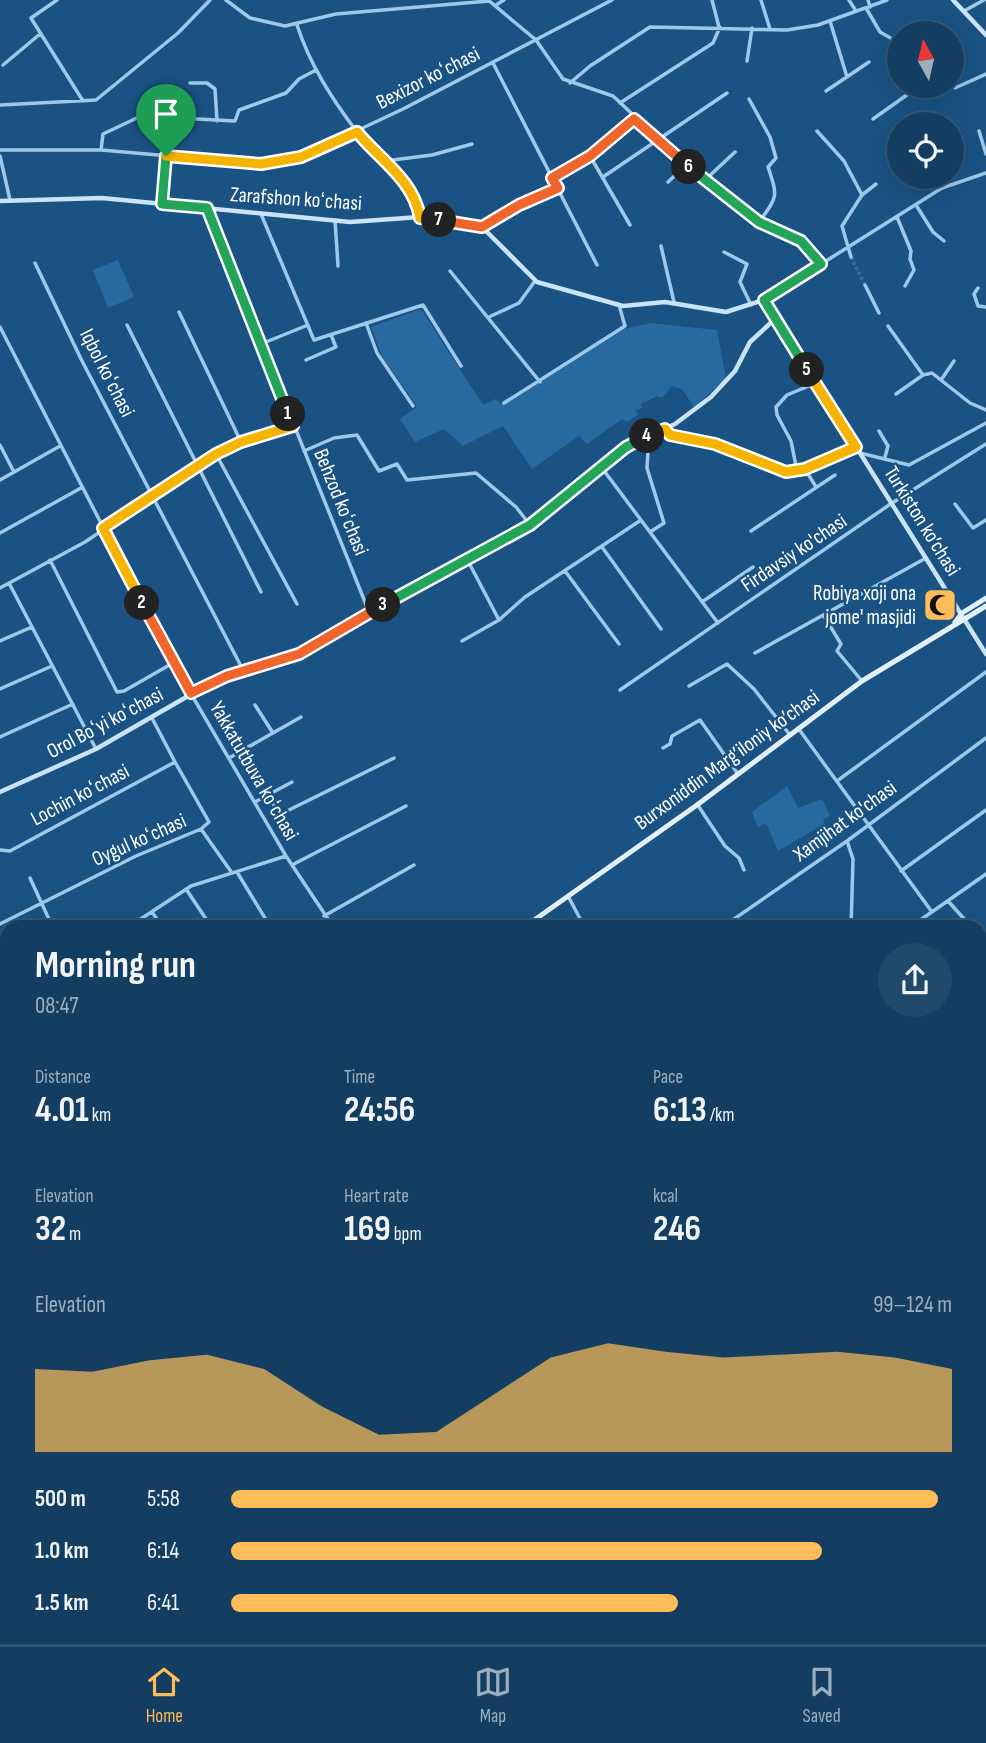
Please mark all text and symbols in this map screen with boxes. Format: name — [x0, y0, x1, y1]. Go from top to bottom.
north arrow — [887, 21, 964, 98]
map controls — [887, 21, 964, 189]
street label: Bexizor koʻchasi — [372, 41, 484, 115]
pin — [136, 84, 196, 156]
icon: arrive — [147, 95, 185, 133]
button: locate — [887, 112, 964, 189]
pin: 6 — [672, 150, 706, 184]
text: 6 — [684, 155, 693, 178]
street label: Zarafshon koʻchasi — [229, 182, 363, 216]
pin: 7 — [422, 202, 457, 238]
text: 7 — [434, 208, 443, 231]
street label: Iqbol koʻchasi — [74, 325, 140, 421]
pin: 5 — [790, 352, 824, 388]
text: 5 — [802, 358, 811, 381]
pin: 1 — [270, 396, 306, 432]
text: 1 — [284, 402, 291, 425]
pin: 4 — [630, 418, 664, 453]
text: 4 — [642, 424, 651, 447]
street label: Behzod koʻchasi — [308, 445, 374, 559]
street label: Turkiston ko’chasi — [878, 462, 966, 580]
street label: Firdavsiy ko'chasi — [736, 508, 852, 598]
place label: Robiya xoji ona jome' masjidi — [813, 581, 916, 630]
pin: 2 — [124, 586, 160, 620]
mosque icon: Robiya xoji ona jome' masjidi — [921, 586, 959, 624]
pin: 3 — [366, 588, 400, 622]
text: 2 — [137, 591, 146, 614]
text: 3 — [378, 593, 387, 616]
street label: Orol Boʻyi koʻchasi — [43, 682, 167, 764]
street label: Burxoniddin Marg’iloniy ko’chasi — [630, 685, 824, 835]
street label: Yakkatutbuva koʻchasi — [204, 697, 304, 845]
street label: Lochin koʻchasi — [27, 759, 133, 831]
street label: Xamjihat ko'chasi — [788, 775, 901, 867]
street label: Oygul koʻchasi — [88, 808, 190, 872]
text: Morning run — [35, 943, 196, 988]
button: share — [878, 943, 952, 1017]
text: 08:47 — [35, 992, 78, 1020]
text: Distance — [35, 1066, 91, 1089]
text: Time — [344, 1066, 375, 1089]
text: Pace — [653, 1066, 683, 1089]
text: 4.01 — [35, 1089, 89, 1132]
text: 24:56 — [344, 1089, 415, 1132]
text: 6:13 — [653, 1089, 707, 1132]
text: km — [89, 1104, 111, 1127]
text: /km — [707, 1104, 734, 1127]
text: Elevation — [35, 1185, 94, 1208]
text: Heart rate — [344, 1185, 409, 1208]
text: kcal — [653, 1185, 678, 1208]
text: 32 — [35, 1208, 66, 1251]
text: 169 — [344, 1208, 391, 1251]
text: 246 — [653, 1208, 701, 1251]
text: m — [66, 1223, 81, 1246]
text: bpm — [391, 1223, 422, 1246]
text: Elevation — [35, 1291, 106, 1319]
text: 99–124 m — [873, 1291, 952, 1319]
text: 500 m — [35, 1485, 86, 1513]
text: 5:58 — [147, 1485, 180, 1513]
text: 1.0 km — [35, 1537, 89, 1565]
text: 6:14 — [147, 1537, 179, 1565]
text: 1.5 km — [35, 1589, 88, 1617]
text: 6:41 — [147, 1589, 179, 1617]
tab: Home — [145, 1663, 183, 1728]
tab: Map — [474, 1663, 512, 1728]
tab: Saved — [803, 1663, 841, 1728]

